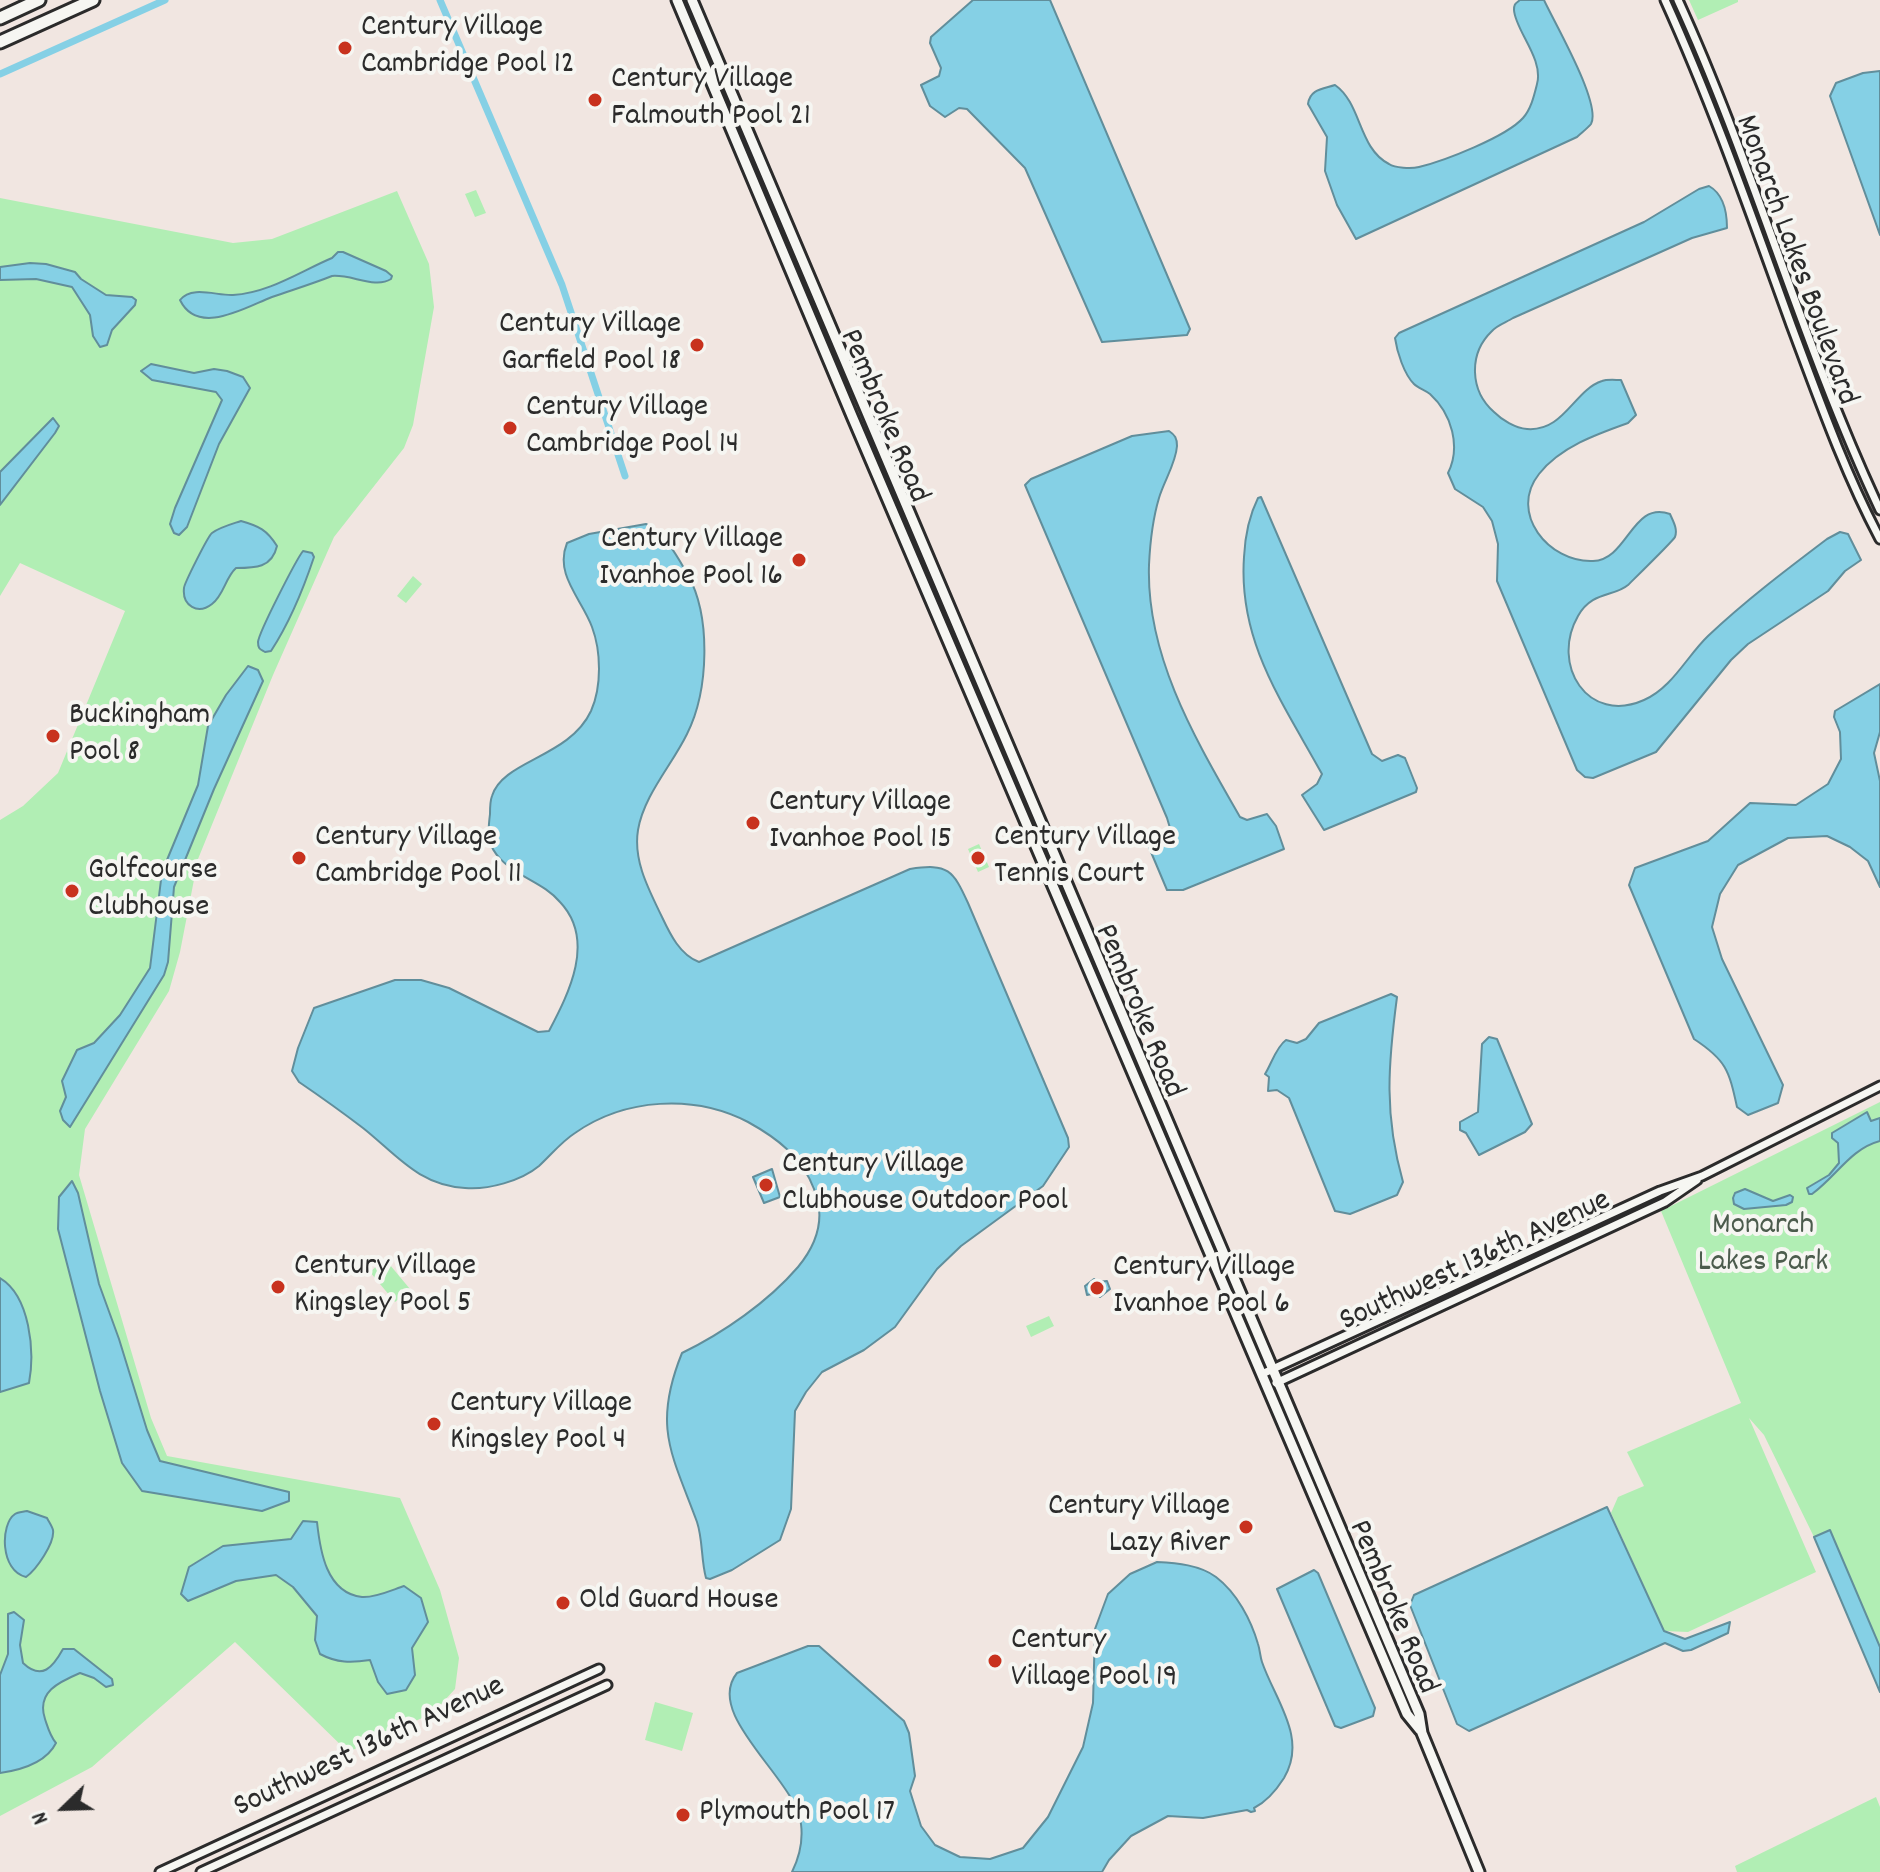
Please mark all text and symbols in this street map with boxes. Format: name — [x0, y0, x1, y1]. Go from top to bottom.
place label: Century Village Cambridge Pool 12 — [361, 11, 575, 86]
marker: Century Village Cambridge Pool 12 — [336, 39, 354, 57]
place label: Century Village Falmouth Pool 21 — [611, 63, 811, 138]
marker: Century Village Falmouth Pool 21 — [586, 91, 604, 109]
street label: Monarch Lakes Boulevard — [1724, 111, 1864, 411]
place label: Century Village Garfield Pool 18 — [499, 308, 681, 383]
street label: Pembroke Road — [828, 324, 936, 510]
marker: Century Village Garfield Pool 18 — [688, 336, 706, 354]
place label: Century Village Cambridge Pool 14 — [526, 391, 739, 466]
marker: Century Village Cambridge Pool 14 — [501, 419, 519, 437]
place label: Century Village Ivanhoe Pool 16 — [599, 523, 783, 598]
marker: Century Village Ivanhoe Pool 16 — [790, 551, 808, 569]
place label: Buckingham Pool 8 — [69, 699, 210, 774]
marker: Buckingham Pool 8 — [44, 727, 62, 745]
place label: Century Village Ivanhoe Pool 15 — [769, 786, 952, 861]
marker: Century Village Ivanhoe Pool 15 — [744, 814, 762, 832]
place label: Century Village Cambridge Pool 11 — [315, 821, 522, 896]
place label: Century Village Tennis Court — [994, 821, 1176, 896]
marker: Century Village Cambridge Pool 11 — [290, 849, 308, 867]
marker: Century Village Tennis Court — [969, 849, 987, 867]
place label: Golfcourse Clubhouse — [88, 854, 218, 929]
marker: Golfcourse Clubhouse — [63, 882, 81, 900]
street label: Pembroke Road — [1083, 919, 1191, 1105]
place label: Century Village Clubhouse Outdoor Pool — [782, 1148, 1068, 1223]
marker: Century Village Clubhouse Outdoor Pool — [757, 1176, 775, 1194]
street label: Southwest 136th Avenue — [1335, 1183, 1617, 1343]
park label: Monarch Lakes Park — [1698, 1209, 1828, 1284]
place label: Century Village Kingsley Pool 5 — [294, 1250, 476, 1325]
place label: Century Village Ivanhoe Pool 6 — [1113, 1251, 1295, 1326]
marker: Century Village Kingsley Pool 5 — [269, 1278, 287, 1296]
marker: Century Village Ivanhoe Pool 6 — [1088, 1279, 1106, 1297]
place label: Century Village Kingsley Pool 4 — [450, 1387, 632, 1462]
marker: Century Village Kingsley Pool 4 — [425, 1415, 443, 1433]
place label: Century Village Lazy River — [1048, 1490, 1230, 1565]
street label: Pembroke Road — [1337, 1515, 1445, 1701]
marker: Century Village Lazy River — [1237, 1518, 1255, 1536]
place label: Old Guard House — [579, 1584, 778, 1622]
marker: Old Guard House — [554, 1594, 572, 1612]
place label: Century Village Pool 19 — [1011, 1624, 1178, 1699]
marker: Century Village Pool 19 — [986, 1652, 1004, 1670]
street label: Southwest 136th Avenue — [229, 1669, 511, 1829]
north arrow — [24, 1768, 104, 1848]
place label: Plymouth Pool 17 — [699, 1796, 895, 1834]
marker: Plymouth Pool 17 — [674, 1806, 692, 1824]
text: N — [25, 1807, 58, 1829]

